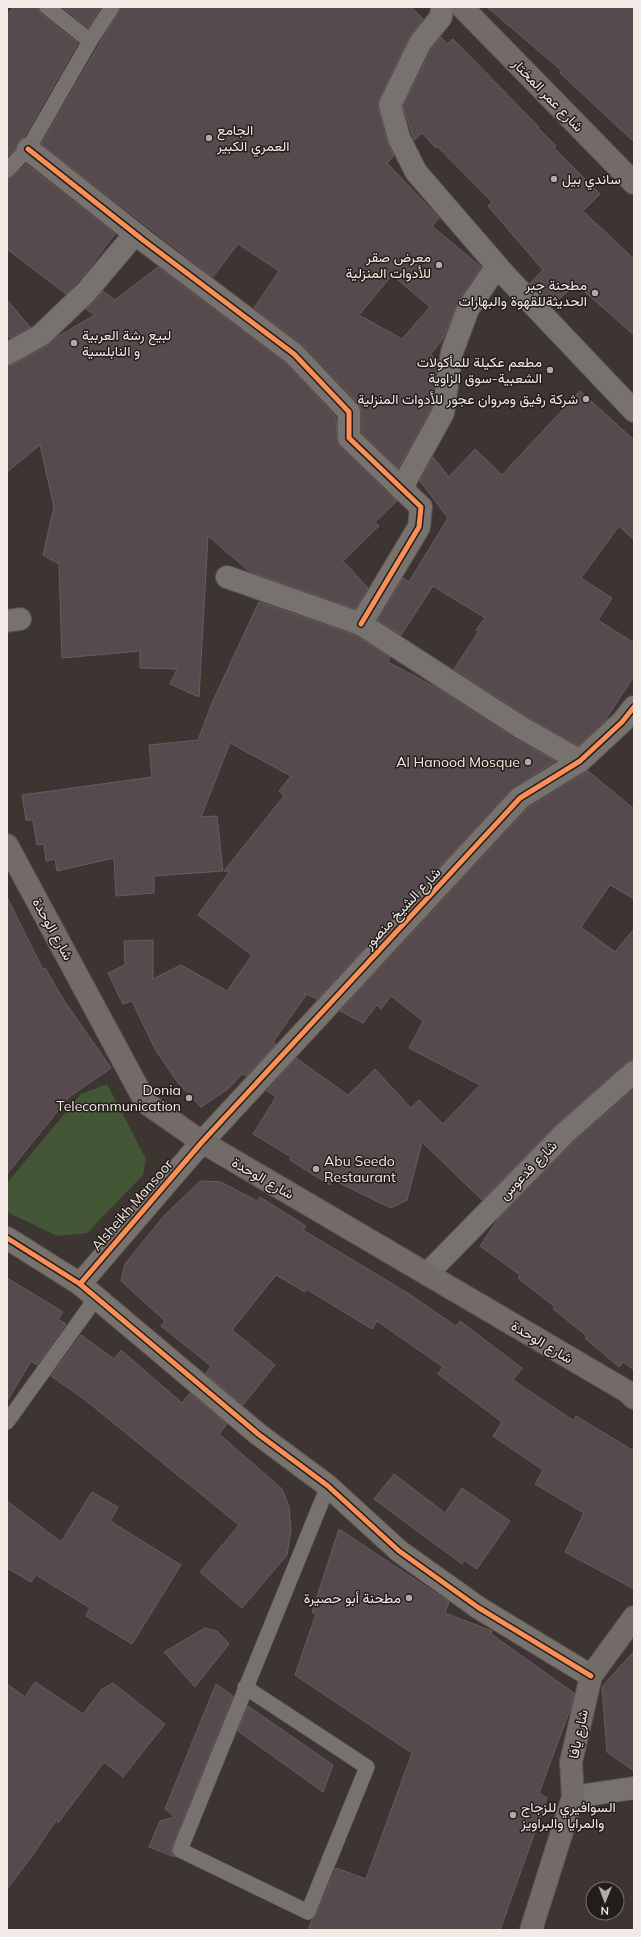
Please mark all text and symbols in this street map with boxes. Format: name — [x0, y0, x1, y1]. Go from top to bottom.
street label: شارع عمر المختار — [506, 54, 587, 137]
place label: الجامع العمري الكبير — [216, 121, 290, 158]
marker: الجامع العمري الكبير — [204, 133, 214, 143]
place label: ساندي بيل — [562, 170, 621, 191]
marker: ساندي بيل — [549, 174, 559, 184]
place label: معرض صقر للأدوات المنزلية — [346, 248, 431, 282]
marker: معرض صقر للأدوات المنزلية — [434, 260, 444, 270]
place label: مطحنة جبر الحديثةللقهوة والبهارات — [459, 276, 587, 310]
marker: مطحنة جبر الحديثةللقهوة والبهارات — [590, 288, 600, 298]
place label: لبيع رشة العربية و النابلسية — [82, 326, 171, 360]
marker: لبيع رشة العربية و النابلسية — [69, 338, 79, 348]
place label: مطعم عكيلة للمأكولات الشعبية-سوق الزاوية — [417, 353, 542, 387]
marker: مطعم عكيلة للمأكولات الشعبية-سوق الزاوية — [545, 365, 555, 375]
place label: شركة رفيق ومروان عجور للأدوات المنزلية — [358, 390, 578, 408]
marker: شركة رفيق ومروان عجور للأدوات المنزلية — [581, 394, 591, 404]
place label: Al Hanood Mosque — [396, 753, 520, 771]
marker: Al Hanood Mosque — [523, 757, 533, 767]
street label: شارع الشيخ منصور — [359, 863, 446, 955]
street label: شارع الوحدة — [27, 895, 78, 964]
place label: Donia Telecommunication — [56, 1081, 181, 1115]
marker: Donia Telecommunication — [184, 1093, 194, 1103]
street label: شارع فدعوس — [495, 1137, 562, 1205]
place label: Abu Seedo Restaurant — [324, 1152, 396, 1186]
street label: شارع الوحدة — [228, 1153, 297, 1205]
street label: Alsheikh Mansoor — [87, 1155, 177, 1254]
marker: Abu Seedo Restaurant — [311, 1164, 321, 1174]
street label: شارع الوحدة — [507, 1317, 576, 1369]
place label: مطحنة أبو حصيرة — [304, 1589, 401, 1607]
marker: مطحنة أبو حصيرة — [404, 1593, 414, 1603]
street label: شارع يافا — [564, 1708, 594, 1761]
place label: السوافيري للزجاج والمرايا والبراويز — [520, 1798, 616, 1832]
marker: السوافيري للزجاج والمرايا والبراويز — [508, 1810, 518, 1820]
north arrow — [585, 1881, 625, 1921]
text: N — [601, 1904, 609, 1918]

